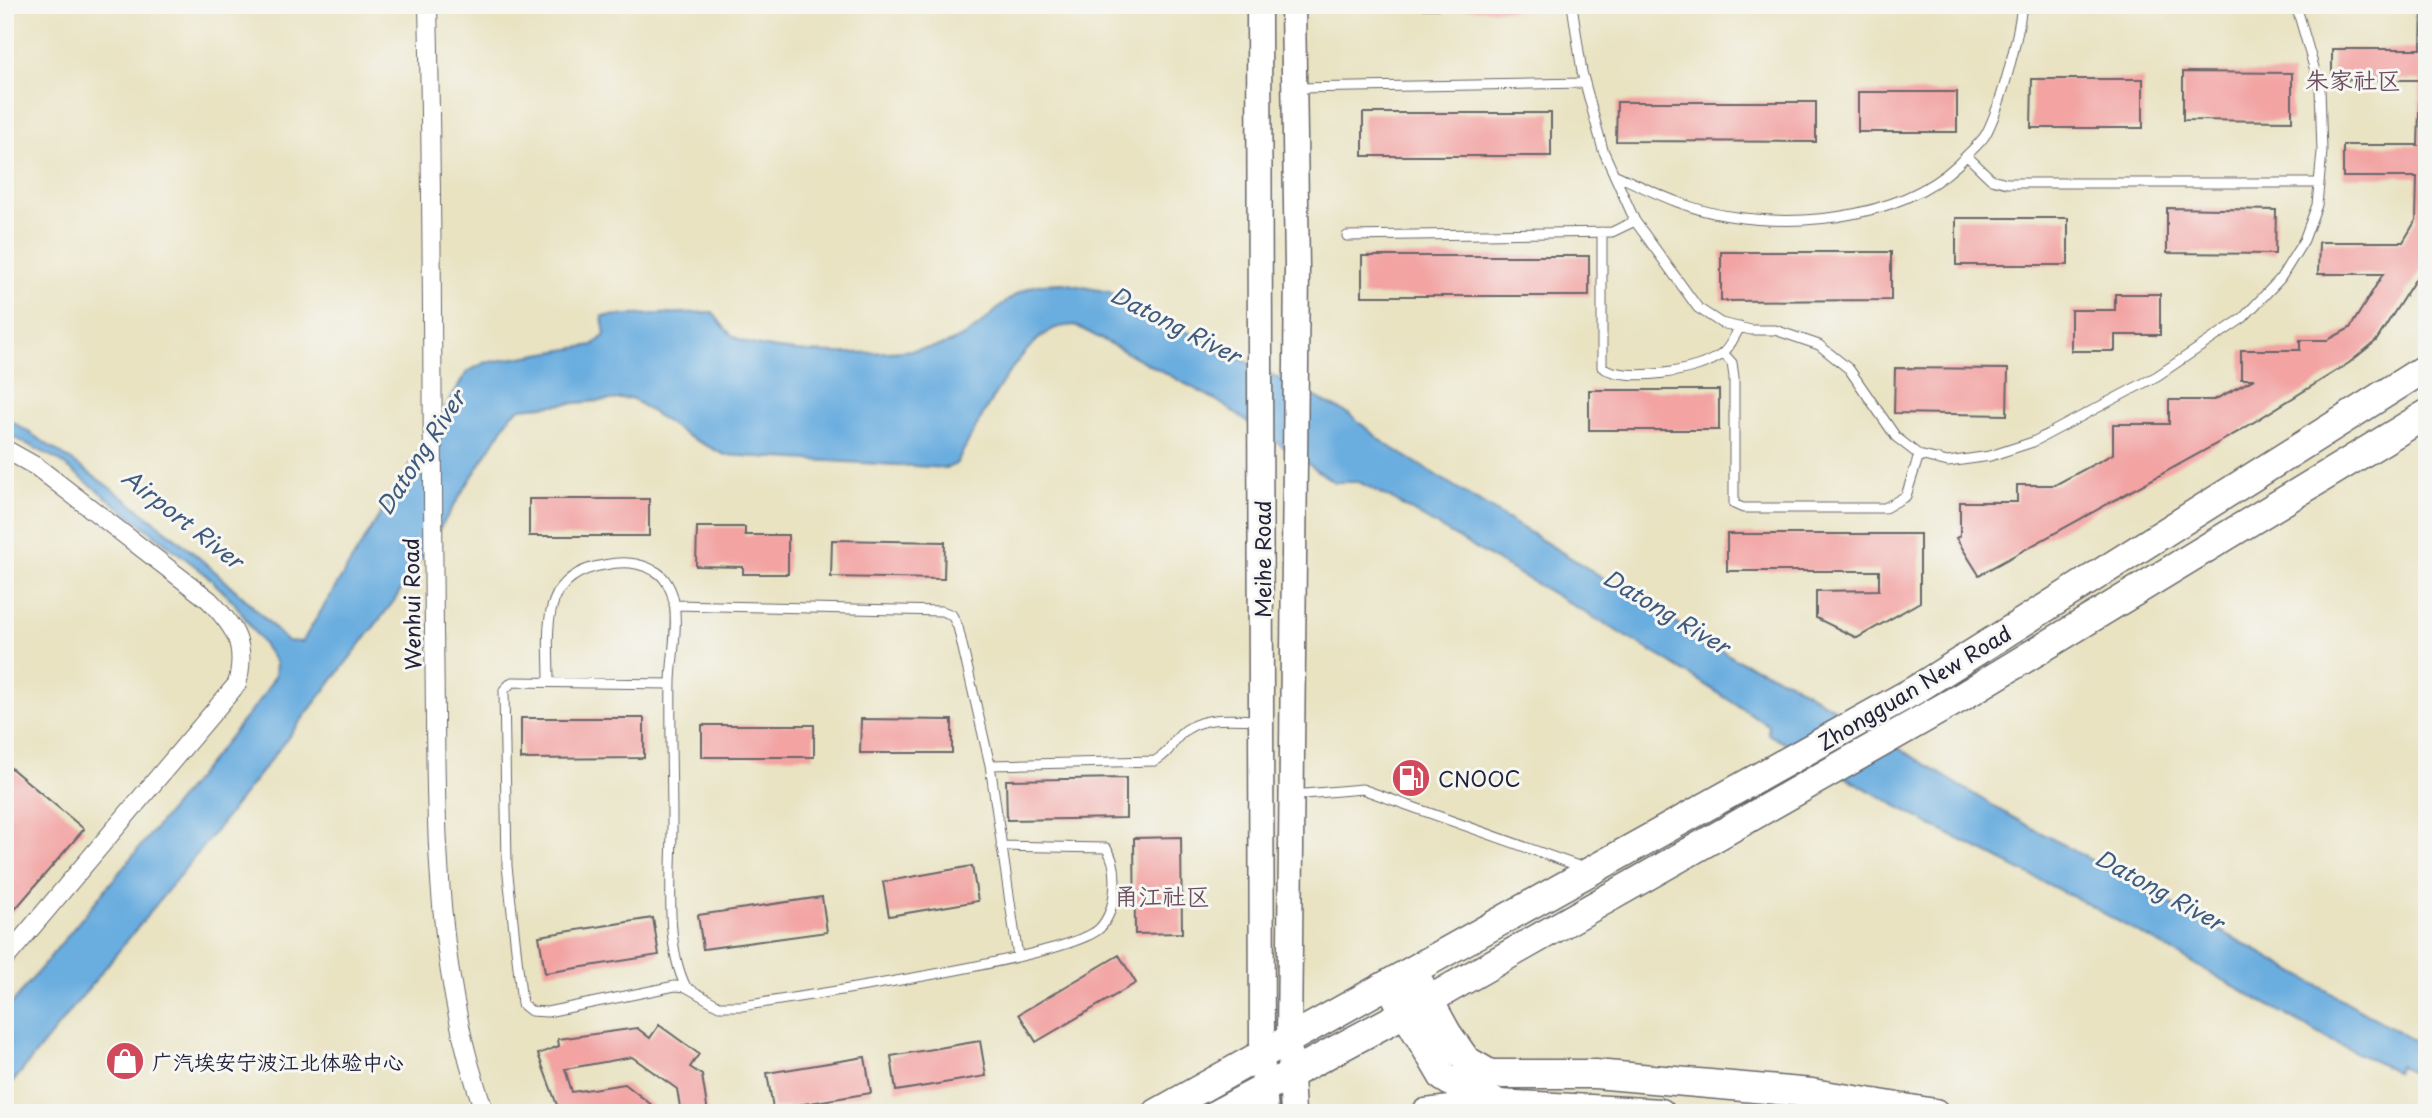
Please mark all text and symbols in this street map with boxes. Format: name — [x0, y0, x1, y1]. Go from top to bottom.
district label: 朱家社区 — [2305, 61, 2401, 97]
water label: Datong River — [1105, 276, 1250, 373]
water label: Datong River — [367, 380, 475, 521]
water label: Airport River — [115, 459, 254, 578]
street label: Meihe Road — [1246, 500, 1278, 618]
street label: Wenhui Road — [394, 538, 428, 670]
water label: Datong River — [1597, 559, 1740, 664]
street label: Zhongguan New Road — [1811, 616, 2017, 758]
fuel station icon: CNOOC — [1390, 757, 1432, 799]
place label: CNOOC — [1438, 762, 1521, 794]
water label: Datong River — [2089, 839, 2234, 940]
district label: 甬江社区 — [1114, 877, 1210, 913]
shop icon: 广汽埃安宁波江北体验中心 — [104, 1040, 146, 1082]
place label: 广汽埃安宁波江北体验中心 — [152, 1045, 404, 1077]

